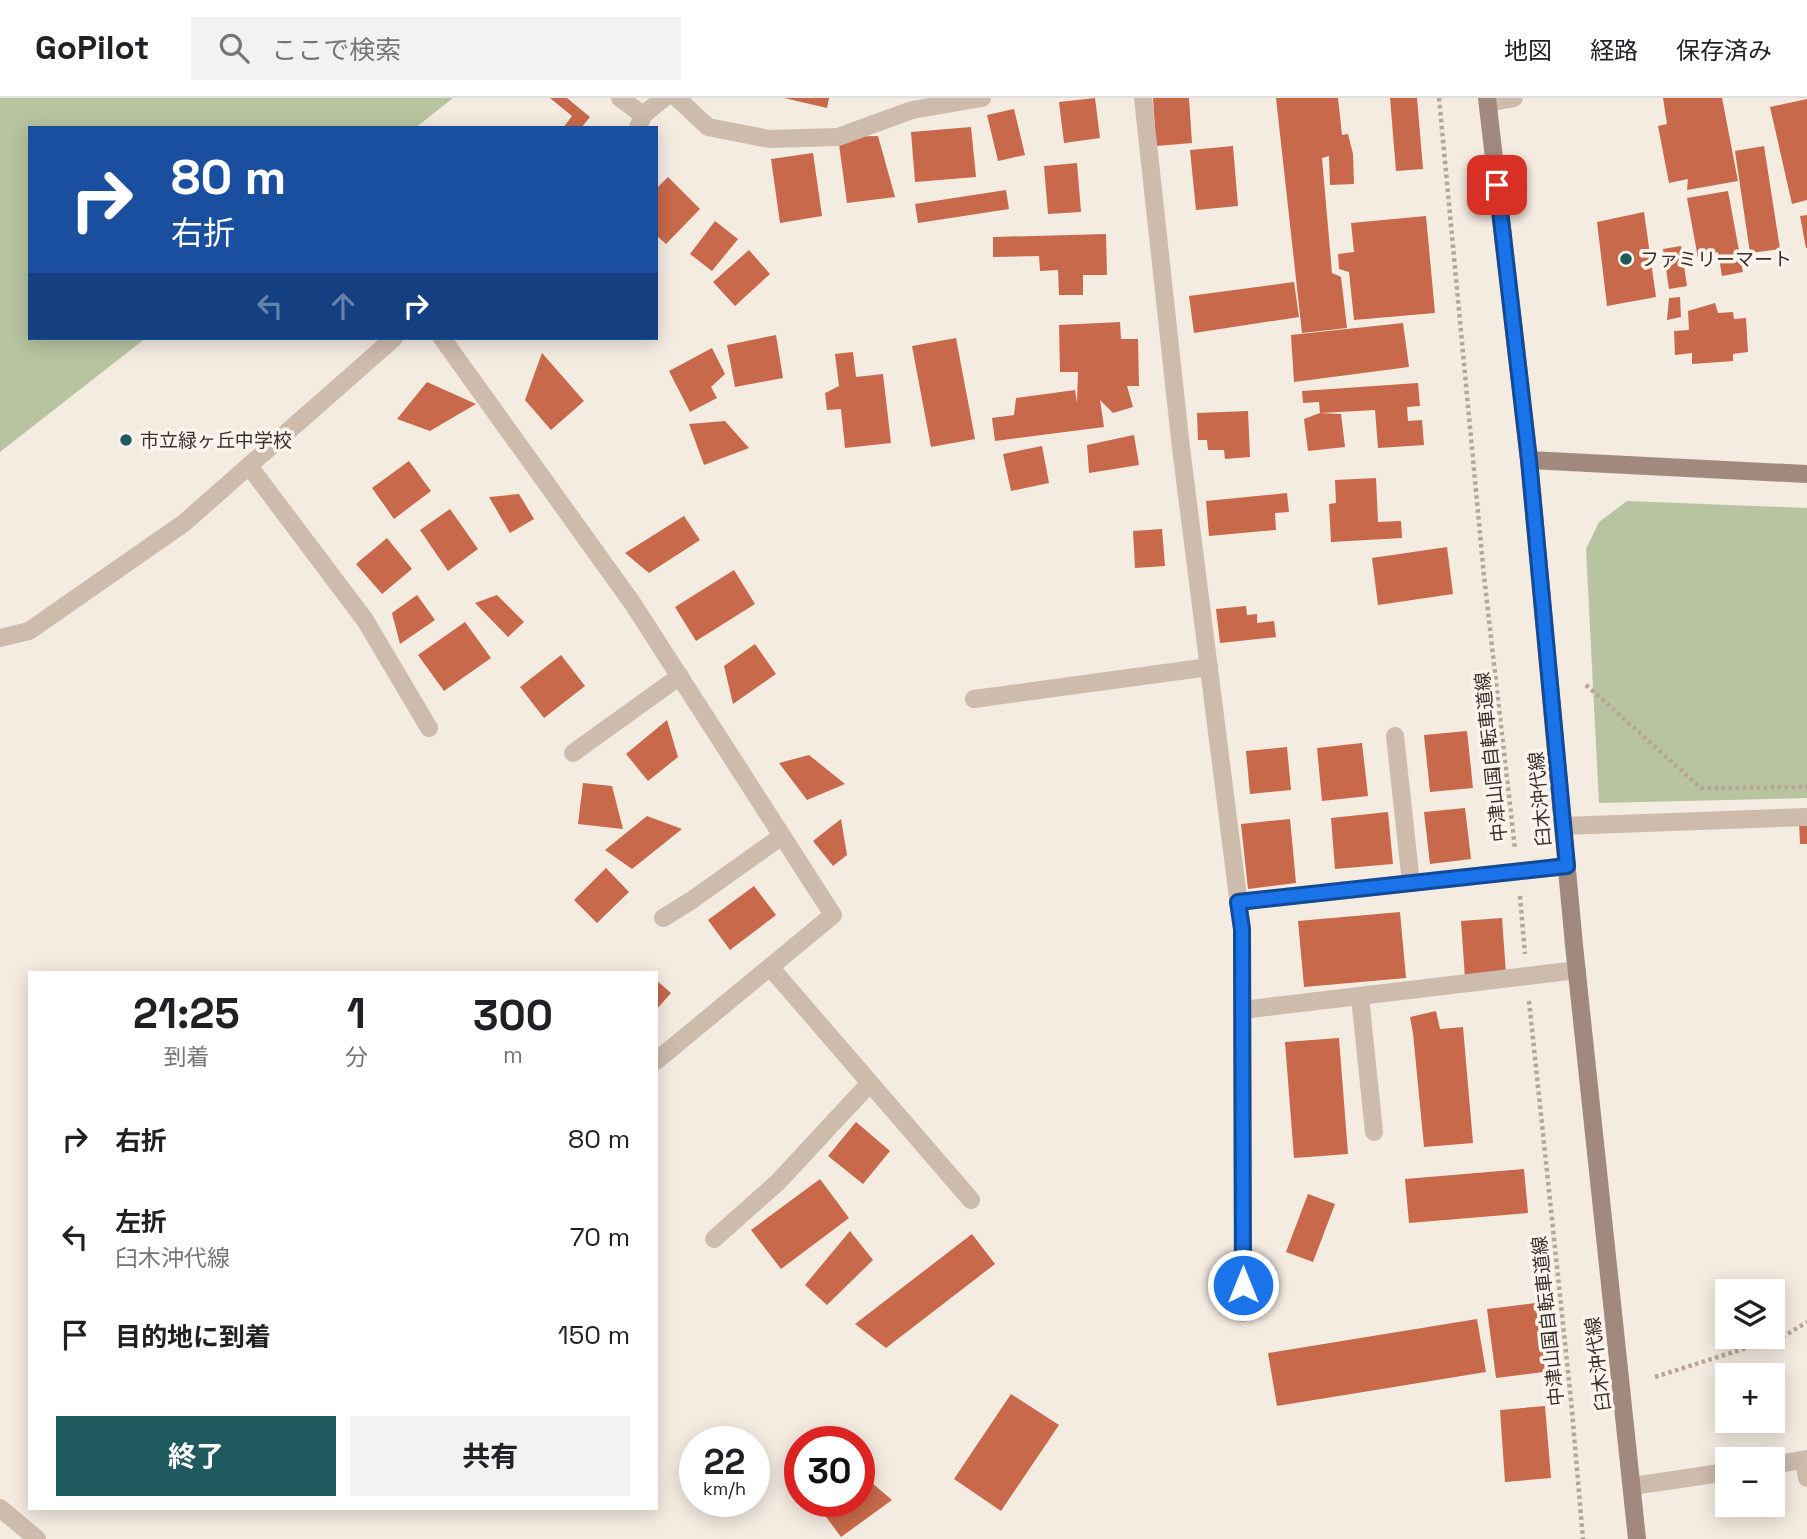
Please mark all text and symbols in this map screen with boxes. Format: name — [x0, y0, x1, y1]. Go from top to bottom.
search box — [191, 17, 681, 80]
text: GoPilot — [35, 27, 149, 69]
icon: search — [215, 29, 253, 67]
text: ここで検索 — [271, 33, 401, 67]
text: 地図 — [1504, 35, 1552, 66]
text: 経路 — [1590, 35, 1638, 66]
text: 保存済み — [1676, 35, 1772, 66]
text: 80 m — [171, 146, 286, 208]
icon: right — [56, 154, 147, 245]
pin — [1467, 155, 1527, 215]
icon: arrive — [1478, 166, 1516, 204]
text: 右折 — [171, 213, 235, 253]
place label: ファミリーマート — [1640, 247, 1792, 272]
marker: ファミリーマート — [1618, 251, 1634, 267]
icon: left — [251, 287, 289, 325]
icon: ahead — [324, 287, 362, 325]
icon: right — [397, 287, 435, 325]
place label: 市立緑ヶ丘中学校 — [140, 428, 292, 453]
marker: 市立緑ヶ丘中学校 — [118, 432, 134, 448]
street label: 中津山国自転車道線 — [1470, 671, 1512, 843]
street label: 臼木沖代線 — [1523, 751, 1557, 847]
text: 21:25 — [133, 987, 240, 1040]
text: 1 — [347, 987, 366, 1040]
text: 300 — [473, 989, 553, 1042]
text: m — [503, 1040, 523, 1070]
text: 到着 — [163, 1042, 209, 1072]
text: 分 — [345, 1042, 368, 1072]
icon: right — [56, 1120, 94, 1158]
text: 80 m — [568, 1122, 630, 1156]
text: 右折 — [115, 1124, 167, 1158]
text: 左折 — [115, 1205, 167, 1239]
icon: left — [56, 1218, 94, 1256]
text: 70 m — [570, 1220, 630, 1254]
street label: 中津山国自転車道線 — [1527, 1235, 1569, 1407]
text: 臼木沖代線 — [115, 1243, 230, 1273]
position arrow — [1206, 1248, 1280, 1322]
map controls — [1715, 1279, 1785, 1517]
button: layers — [1715, 1279, 1785, 1349]
street label: 臼木沖代線 — [1580, 1315, 1616, 1413]
icon: arrive — [56, 1316, 94, 1354]
text: 150 m — [558, 1318, 630, 1352]
text: 目的地に到着 — [115, 1320, 271, 1354]
button: + — [1715, 1363, 1785, 1433]
button: 終了 — [56, 1416, 336, 1496]
button: 共有 — [350, 1416, 630, 1496]
speed limit sign: 30 — [784, 1426, 875, 1517]
text: 22 — [704, 1440, 745, 1484]
button: − — [1715, 1447, 1785, 1517]
text: km/h — [703, 1477, 746, 1500]

